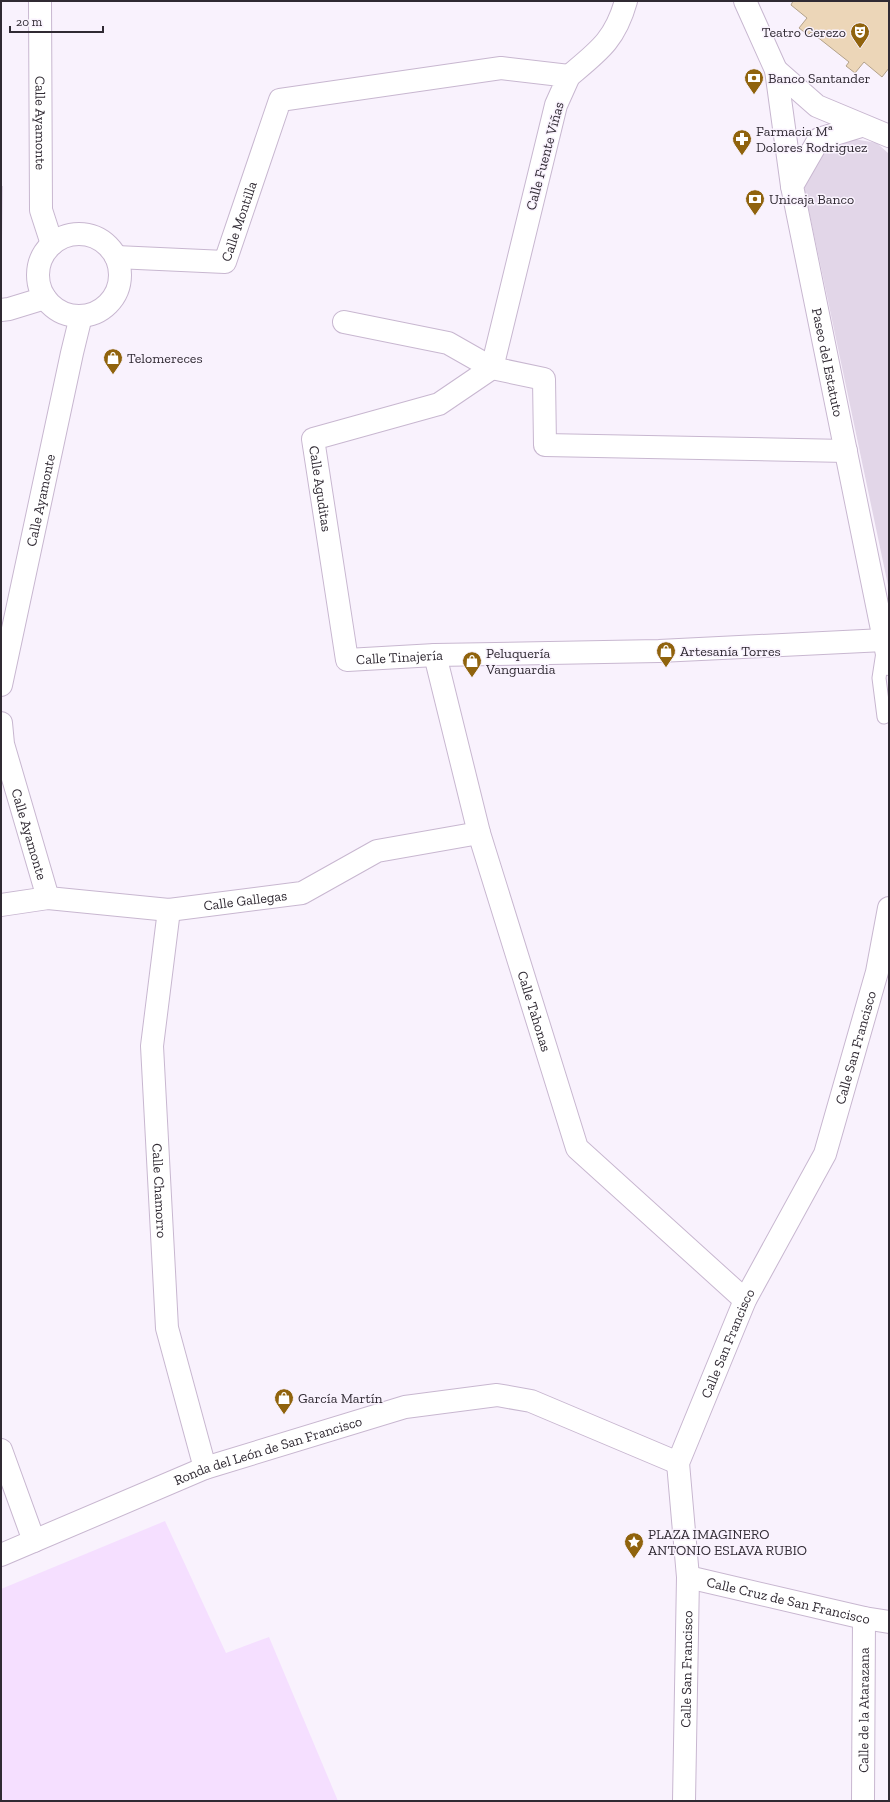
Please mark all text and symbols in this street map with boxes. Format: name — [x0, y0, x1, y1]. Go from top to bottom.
scale bar — [10, 8, 103, 34]
text: 20 m — [16, 15, 43, 29]
theatre icon: Teatro Cerezo — [849, 21, 871, 49]
place label: Teatro Cerezo — [762, 24, 846, 41]
bank icon: Banco Santander — [743, 67, 765, 95]
place label: Banco Santander — [768, 70, 871, 87]
street label: Calle Ayamonte — [32, 76, 49, 171]
street label: Calle Fuente Viñas — [522, 100, 568, 212]
place label: Farmacia Mª Dolores Rodriguez — [756, 123, 868, 156]
pharmacy icon: Farmacia Mª Dolores Rodriguez — [731, 128, 753, 156]
street label: Calle Montilla — [217, 179, 260, 264]
bank icon: Unicaja Banco — [744, 188, 766, 216]
place label: Unicaja Banco — [769, 191, 854, 208]
street label: Paseo del Estatuto — [808, 306, 847, 418]
shop icon: Telomereces — [102, 347, 124, 375]
place label: Telomereces — [127, 350, 203, 367]
street label: Calle Aguditas — [306, 444, 336, 533]
street label: Calle Ayamonte — [22, 452, 59, 548]
shop icon: Artesanía Torres — [655, 640, 677, 668]
place label: Artesanía Torres — [680, 643, 781, 660]
place label: Peluquería Vanguardia — [485, 645, 556, 678]
street label: Calle Tinajería — [356, 646, 443, 668]
shop icon: Peluquería Vanguardia — [461, 650, 483, 678]
street label: Calle Ayamonte — [8, 787, 51, 882]
street label: Calle Gallegas — [202, 886, 288, 914]
street label: Calle Tahonas — [514, 969, 555, 1054]
street label: Calle San Francisco — [831, 989, 880, 1106]
street label: Calle Chamorro — [149, 1143, 171, 1239]
street label: Calle San Francisco — [697, 1285, 758, 1401]
shop icon: García Martín — [273, 1387, 295, 1415]
place label: García Martín — [298, 1390, 383, 1407]
street label: Ronda del León de San Francisco — [171, 1412, 364, 1489]
place label: PLAZA IMAGINERO ANTONIO ESLAVA RUBIO — [648, 1526, 807, 1559]
place icon: PLAZA IMAGINERO ANTONIO ESLAVA RUBIO — [623, 1531, 645, 1559]
street label: Calle Cruz de San Francisco — [705, 1573, 871, 1627]
street label: Calle San Francisco — [677, 1610, 696, 1728]
street label: Calle de la Atarazana — [855, 1647, 872, 1773]

